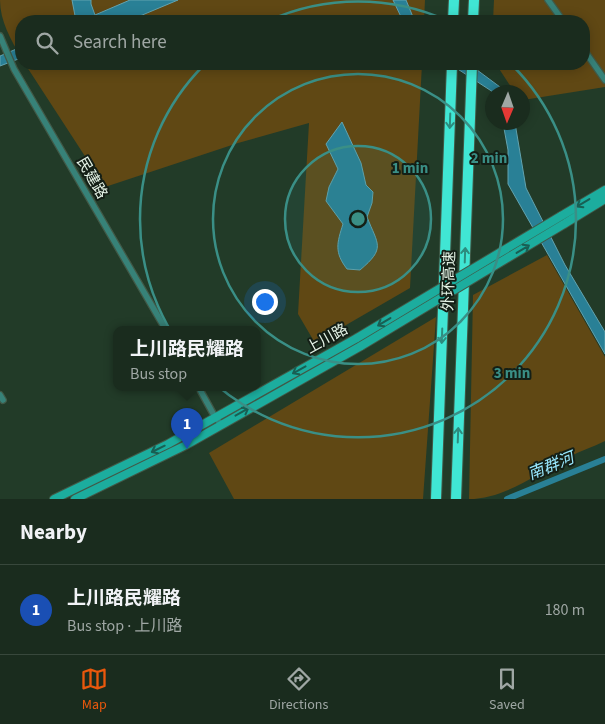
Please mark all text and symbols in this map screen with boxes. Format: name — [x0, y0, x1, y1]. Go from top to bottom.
search box — [15, 15, 590, 70]
icon: search — [33, 29, 61, 57]
text: Search here — [73, 29, 167, 56]
north arrow — [485, 85, 530, 130]
one-way arrow — [445, 113, 454, 129]
text: 2 min — [471, 148, 507, 169]
street label: 民建路 — [72, 153, 112, 203]
text: 1 min — [392, 158, 428, 179]
one-way arrow — [577, 198, 591, 208]
centre of rings — [349, 210, 367, 228]
one-way arrow — [515, 243, 529, 253]
one-way arrow — [460, 247, 469, 263]
street label: 外环高速 — [437, 251, 461, 311]
your location — [252, 289, 278, 315]
one-way arrow — [378, 317, 392, 327]
street label: 上川路 — [302, 319, 352, 359]
popup — [113, 326, 261, 391]
one-way arrow — [437, 328, 447, 344]
text: 上川路民耀路 — [130, 336, 244, 363]
text: Bus stop — [130, 363, 187, 385]
text: 3 min — [494, 363, 530, 384]
one-way arrow — [292, 365, 307, 375]
one-way arrow — [234, 407, 249, 417]
pin: 1 — [171, 408, 203, 449]
one-way arrow — [454, 427, 463, 443]
one-way arrow — [150, 445, 165, 455]
water label: 南群河 — [525, 446, 580, 485]
text: Nearby — [20, 517, 87, 547]
text: 上川路民耀路 — [67, 585, 181, 612]
text: 1 — [32, 599, 40, 621]
text: 180 m — [545, 599, 585, 621]
text: Bus stop · 上川路 — [67, 615, 183, 637]
tab: Map — [80, 665, 108, 715]
tab: Directions — [269, 665, 328, 715]
tab: Saved — [489, 665, 525, 715]

